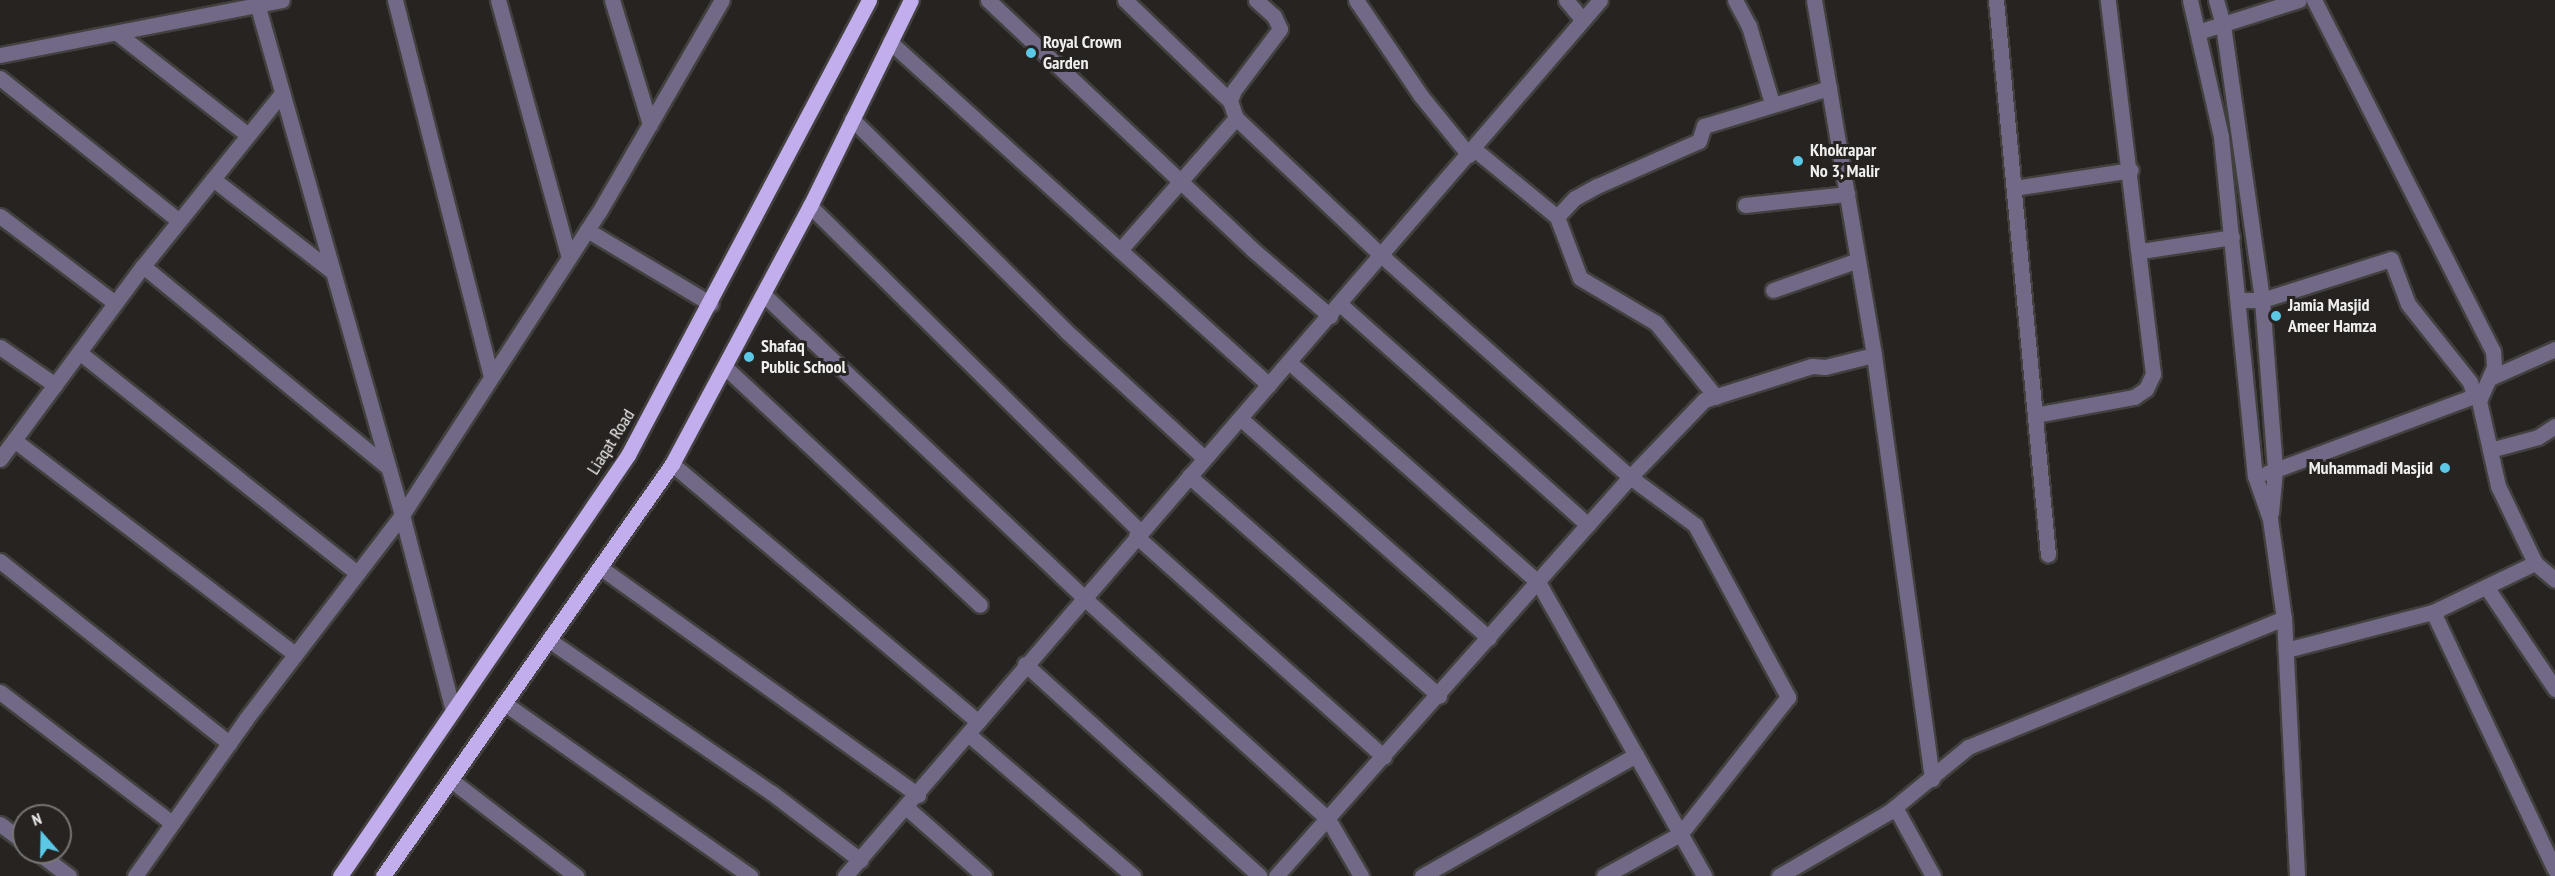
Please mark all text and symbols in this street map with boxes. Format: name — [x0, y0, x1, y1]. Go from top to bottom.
place label: Royal Crown Garden — [1043, 32, 1122, 74]
marker: Royal Crown Garden — [1024, 46, 1038, 60]
place label: Khokrapar No 3, Malir — [1810, 140, 1881, 182]
marker: Khokrapar No 3, Malir — [1791, 154, 1805, 168]
place label: Jamia Masjid Ameer Hamza — [2288, 295, 2377, 338]
marker: Jamia Masjid Ameer Hamza — [2269, 309, 2283, 323]
place label: Shafaq Public School — [761, 336, 846, 378]
marker: Shafaq Public School — [742, 350, 756, 364]
street label: Liaqat Road — [582, 405, 640, 479]
place label: Muhammadi Masjid — [2309, 457, 2433, 479]
marker: Muhammadi Masjid — [2438, 461, 2452, 475]
north arrow — [12, 804, 72, 864]
text: N — [29, 808, 44, 830]

